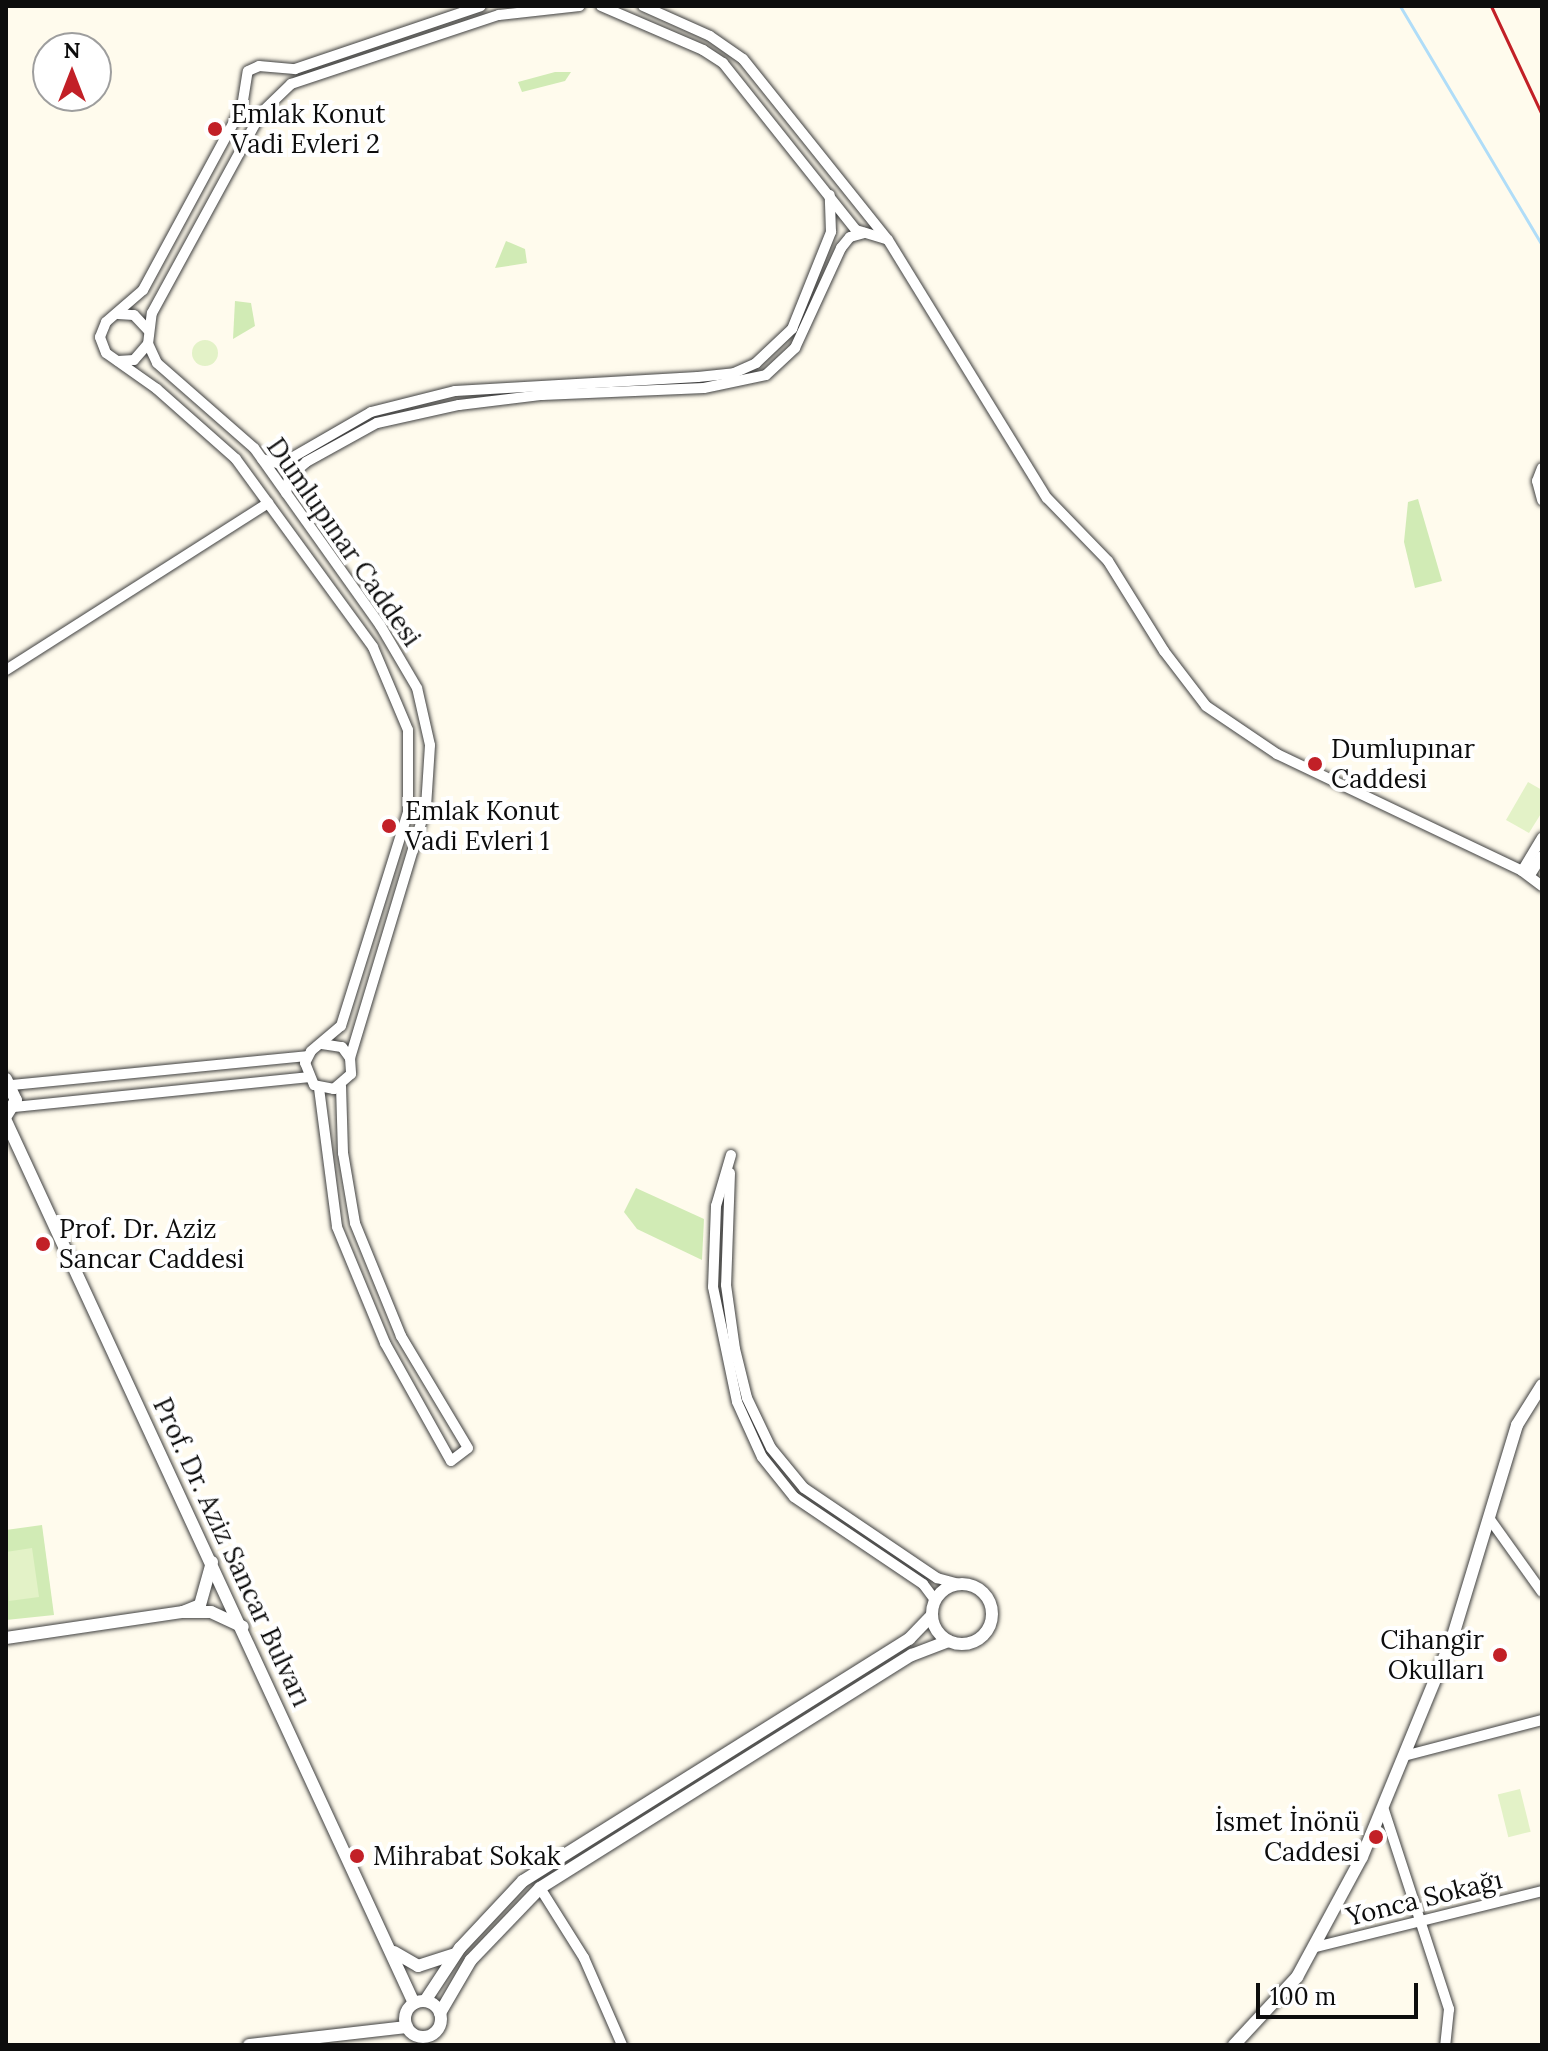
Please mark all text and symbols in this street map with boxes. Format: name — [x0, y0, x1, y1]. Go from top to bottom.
north arrow — [32, 32, 112, 112]
text: N — [63, 36, 81, 64]
place label: Emlak Konut Vadi Evleri 2 — [231, 98, 386, 160]
marker: Emlak Konut Vadi Evleri 2 — [206, 120, 224, 138]
street label: Dumlupınar Caddesi — [260, 432, 428, 652]
place label: Dumlupınar Caddesi — [1331, 733, 1475, 794]
marker: Dumlupınar Caddesi — [1306, 755, 1324, 773]
place label: Emlak Konut Vadi Evleri 1 — [405, 795, 560, 856]
marker: Emlak Konut Vadi Evleri 1 — [380, 817, 398, 835]
place label: Prof. Dr. Aziz Sancar Caddesi — [59, 1213, 244, 1274]
marker: Prof. Dr. Aziz Sancar Caddesi — [34, 1235, 52, 1253]
street label: Prof. Dr. Aziz Sancar Bulvarı — [147, 1393, 317, 1711]
place label: Cihangir Okulları — [1380, 1624, 1484, 1686]
marker: Cihangir Okulları — [1491, 1646, 1509, 1664]
place label: İsmet İnönü Caddesi — [1215, 1806, 1360, 1868]
marker: İsmet İnönü Caddesi — [1367, 1828, 1385, 1846]
place label: Mihrabat Sokak — [373, 1840, 561, 1872]
marker: Mihrabat Sokak — [348, 1847, 366, 1865]
street label: Yonca Sokağı — [1343, 1864, 1505, 1932]
scale bar — [1260, 1967, 1422, 2017]
text: 100 m — [1270, 1981, 1336, 2012]

